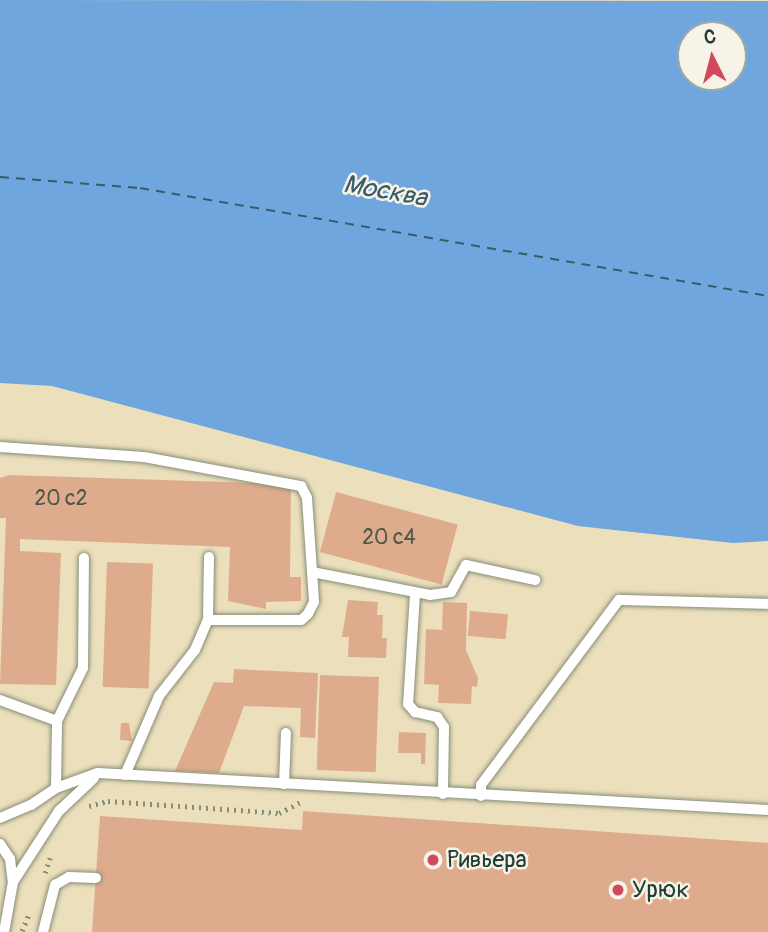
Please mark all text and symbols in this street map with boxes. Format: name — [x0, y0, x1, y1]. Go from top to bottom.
north arrow — [677, 21, 747, 91]
text: С — [703, 25, 717, 50]
water label: Москва — [341, 169, 429, 215]
house number: 20 с2 — [34, 486, 88, 512]
house number: 20 с4 — [362, 525, 416, 551]
place label: Ривьера — [447, 846, 527, 874]
marker: Ривьера — [425, 852, 441, 868]
place label: Урюк — [632, 876, 689, 904]
marker: Урюк — [610, 882, 626, 898]

